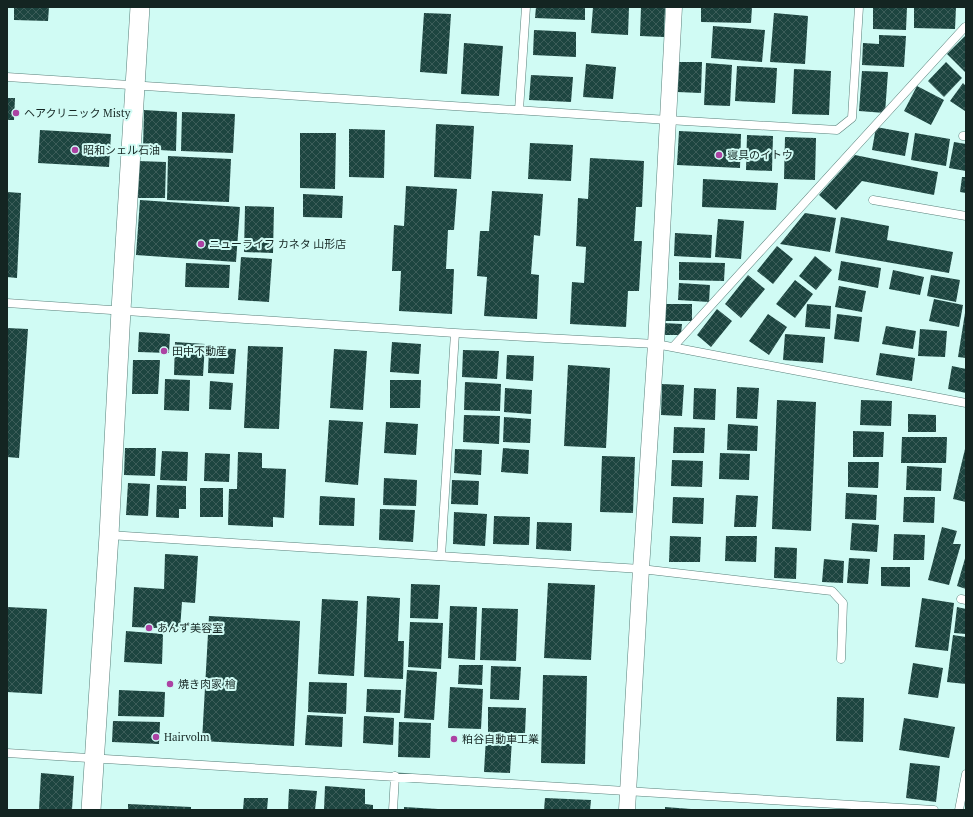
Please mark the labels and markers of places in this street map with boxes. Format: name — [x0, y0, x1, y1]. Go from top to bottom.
place label: ヘアクリニック Misty — [24, 106, 131, 120]
marker: ヘアクリニック Misty — [11, 108, 21, 118]
place label: 昭和シェル石油 — [83, 143, 160, 157]
marker: 昭和シェル石油 — [70, 145, 80, 155]
place label: 寝具のイトウ — [727, 148, 793, 162]
marker: 寝具のイトウ — [714, 150, 724, 160]
place label: ニューライフ カネタ 山形店 — [209, 237, 346, 251]
marker: ニューライフ カネタ 山形店 — [196, 239, 206, 249]
place label: 田中不動産 — [172, 344, 227, 358]
marker: 田中不動産 — [159, 346, 169, 356]
place label: あんず美容室 — [157, 621, 223, 635]
marker: あんず美容室 — [144, 623, 154, 633]
place label: 焼き肉家 檜 — [178, 677, 236, 691]
marker: 焼き肉家 檜 — [165, 679, 175, 689]
place label: Hairvolm — [164, 730, 210, 744]
marker: Hairvolm — [151, 732, 161, 742]
place label: 粕谷自動車工業 — [462, 732, 539, 746]
marker: 粕谷自動車工業 — [449, 734, 459, 744]

